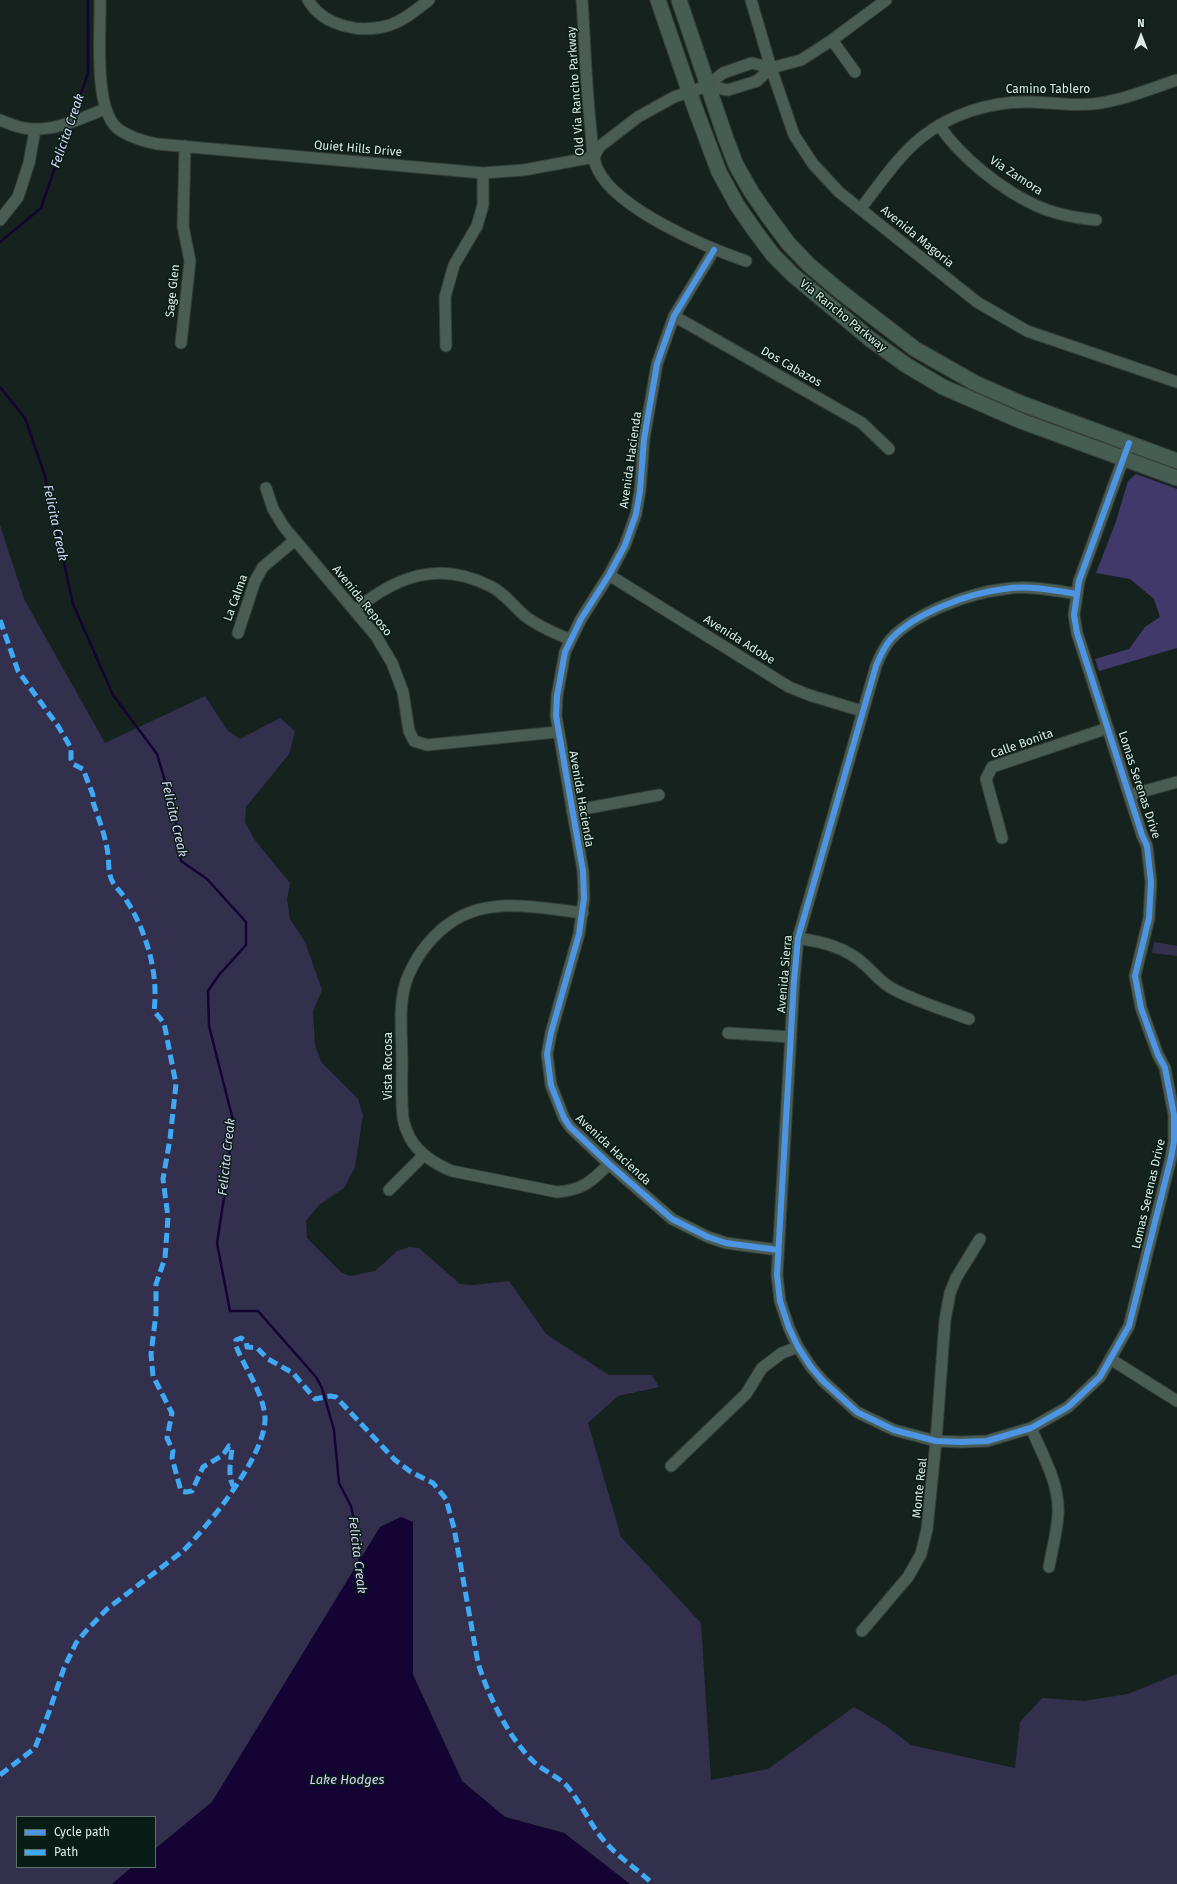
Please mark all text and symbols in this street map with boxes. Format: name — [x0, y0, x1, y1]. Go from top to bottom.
north arrow — [1121, 16, 1161, 56]
text: N — [1137, 17, 1145, 30]
street label: Old Via Rancho Parkway — [564, 26, 588, 156]
street label: Camino Tablero — [1006, 83, 1090, 97]
water label: Felicita Creak — [48, 92, 88, 170]
street label: Quiet Hills Drive — [313, 138, 403, 160]
street label: Via Zamora — [987, 154, 1045, 198]
street label: Avenida Magoria — [878, 203, 956, 271]
street label: Sage Glen — [163, 264, 183, 318]
street label: Via Rancho Parkway — [797, 277, 889, 355]
street label: Dos Cabazos — [758, 344, 824, 390]
street label: Avenida Hacienda — [617, 411, 645, 509]
water label: Felicita Creak — [39, 483, 71, 563]
street label: Avenida Reposo — [329, 563, 395, 639]
street label: La Calma — [221, 573, 251, 623]
street label: Avenida Adobe — [701, 612, 777, 668]
street label: Calle Bonita — [989, 726, 1055, 762]
street label: Lomas Serenas Drive — [1115, 729, 1163, 841]
street label: Avenida Hacienda — [565, 750, 597, 848]
water label: Felicita Creak — [158, 779, 190, 859]
street label: Avenida Sierra — [774, 934, 796, 1014]
street label: Vista Rocosa — [382, 1032, 396, 1100]
street label: Avenida Hacienda — [572, 1111, 654, 1189]
water label: Felicita Creak — [215, 1118, 239, 1196]
street label: Lomas Serenas Drive — [1129, 1138, 1169, 1250]
street label: Monte Real — [910, 1457, 930, 1519]
water label: Felicita Creak — [345, 1516, 369, 1594]
water label: Lake Hodges — [310, 1772, 384, 1788]
legend — [16, 1816, 156, 1868]
text: Cycle path — [54, 1825, 110, 1839]
text: Path — [54, 1845, 78, 1859]

